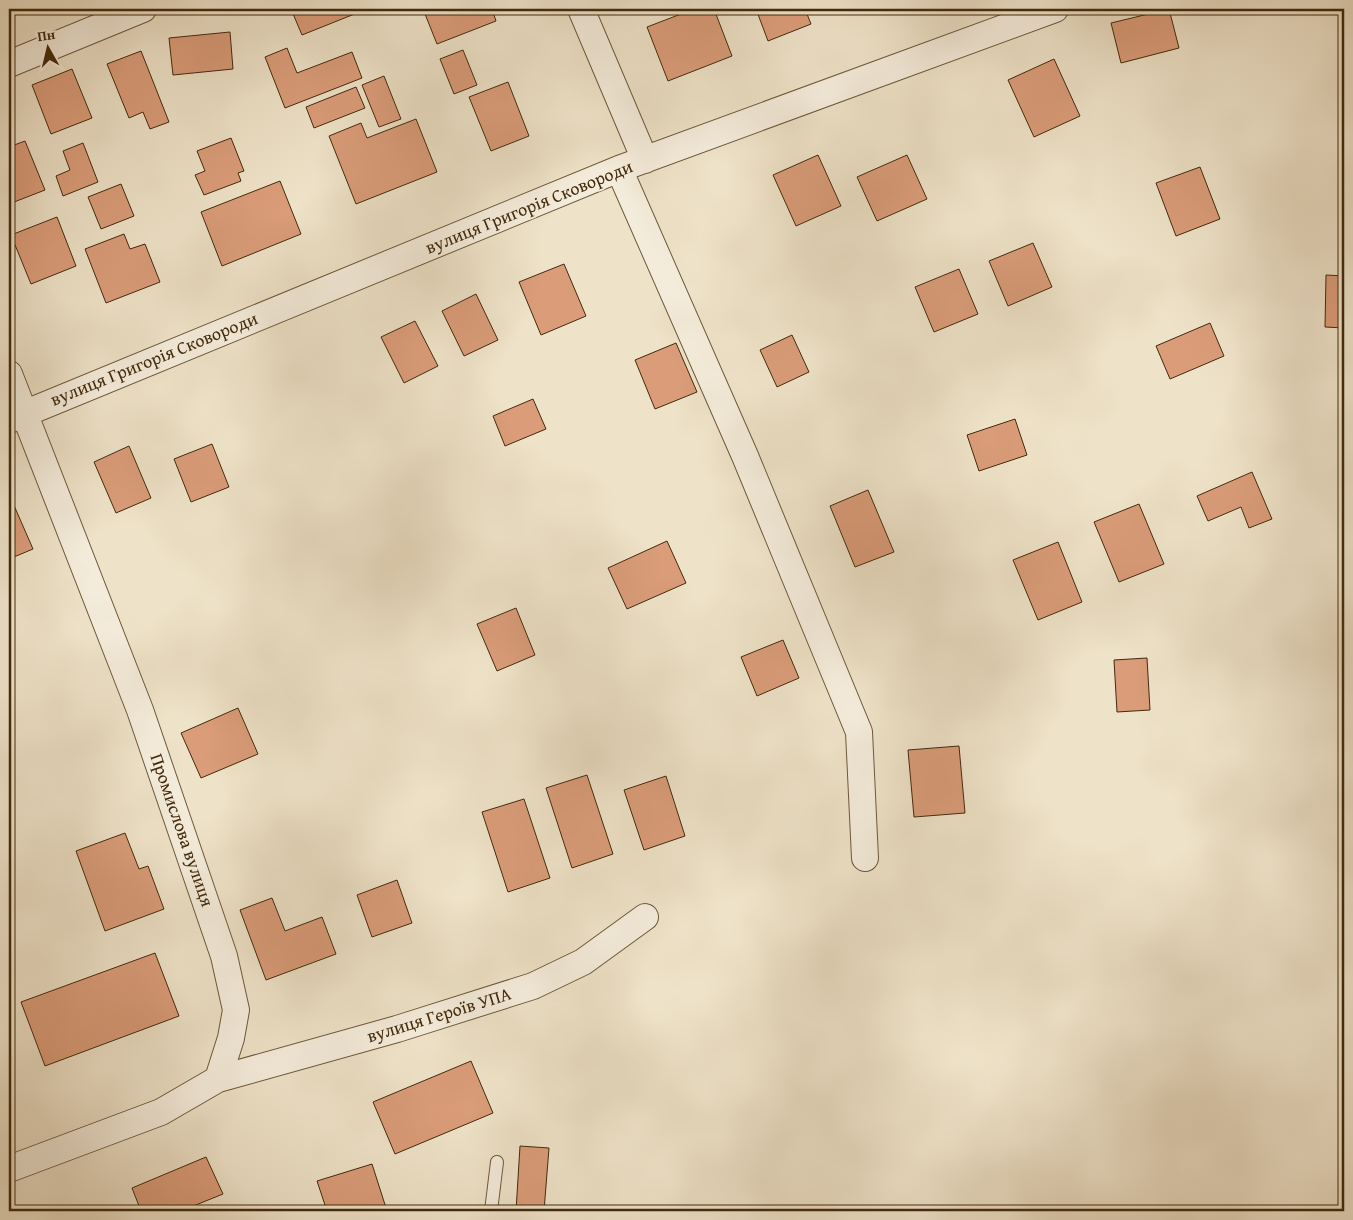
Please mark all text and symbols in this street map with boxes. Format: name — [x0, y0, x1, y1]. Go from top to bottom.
north arrow — [22, 22, 72, 72]
text: Пн — [36, 24, 57, 46]
street label: вулиця Григорія Сковороди — [421, 152, 637, 261]
street label: вулиця Григорія Сковороди — [46, 304, 262, 413]
street label: Промислова вулиця — [144, 750, 221, 910]
street label: вулиця Героїв УПА — [363, 980, 514, 1049]

